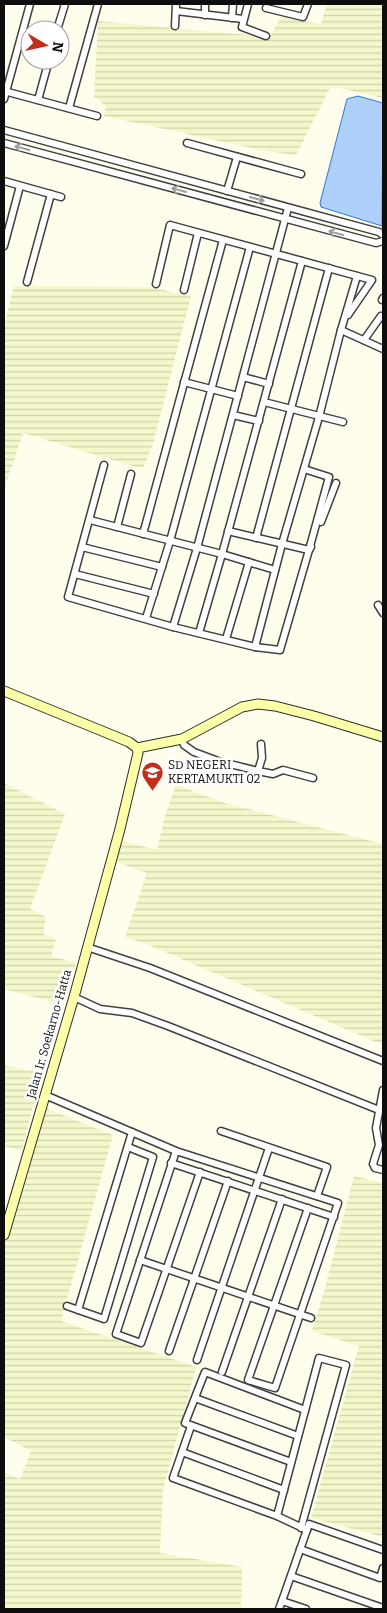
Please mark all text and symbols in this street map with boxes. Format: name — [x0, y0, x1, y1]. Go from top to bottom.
north arrow — [20, 20, 70, 70]
text: N — [48, 40, 67, 54]
one-way arrow — [15, 142, 31, 152]
one-way arrow — [172, 185, 188, 195]
one-way arrow — [249, 195, 265, 205]
one-way arrow — [329, 227, 345, 237]
place label: SD NEGERI KERTAMUKTI 02 — [168, 758, 260, 786]
school or university icon: SD NEGERI KERTAMUKTI 02 — [140, 760, 164, 791]
street label: Jalan Ir. Soekarno-Hatta — [24, 967, 74, 1101]

